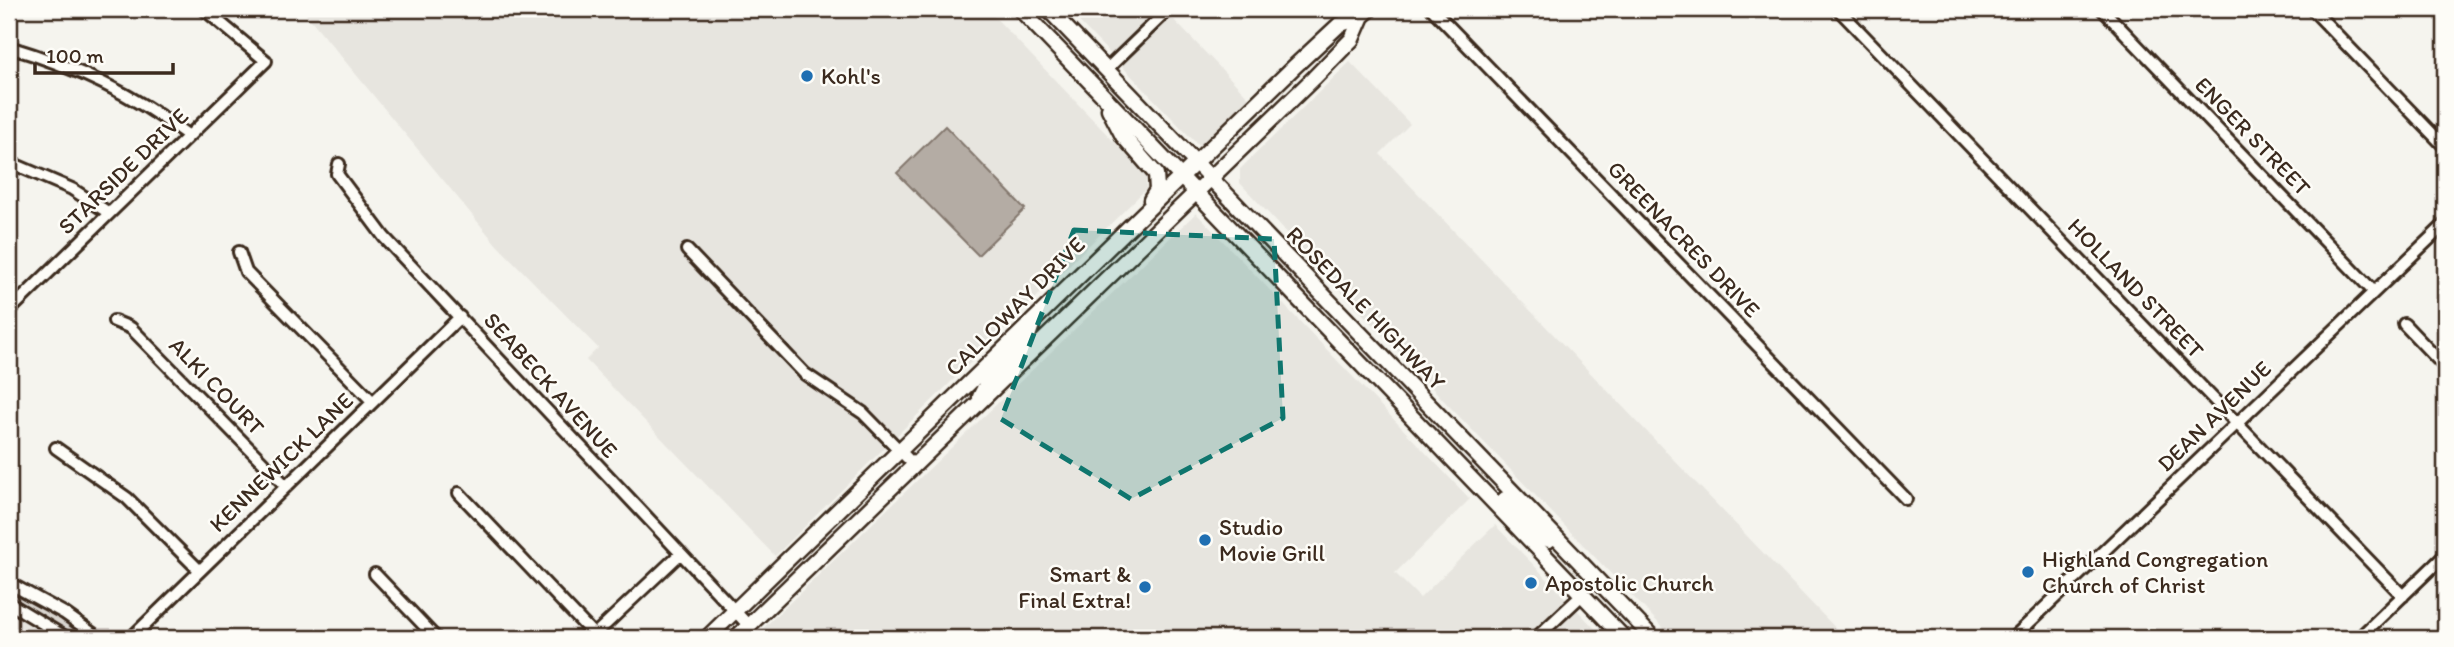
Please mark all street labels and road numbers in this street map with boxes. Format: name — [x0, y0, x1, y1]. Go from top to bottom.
street label: ENGER STREET — [2189, 71, 2317, 201]
street label: STARSIDE DRIVE — [52, 102, 194, 240]
street label: GREENACRES DRIVE — [1602, 155, 1766, 324]
street label: HOLLAND STREET — [2062, 212, 2210, 364]
street label: ROSEDALE HIGHWAY — [1281, 220, 1451, 396]
street label: CALLOWAY DRIVE — [939, 230, 1091, 382]
street label: SEABECK AVENUE — [478, 306, 624, 464]
street label: ALKI COURT — [163, 331, 271, 441]
street label: DEAN AVENUE — [2151, 354, 2277, 477]
street label: KENNEWICK LANE — [203, 386, 359, 538]

